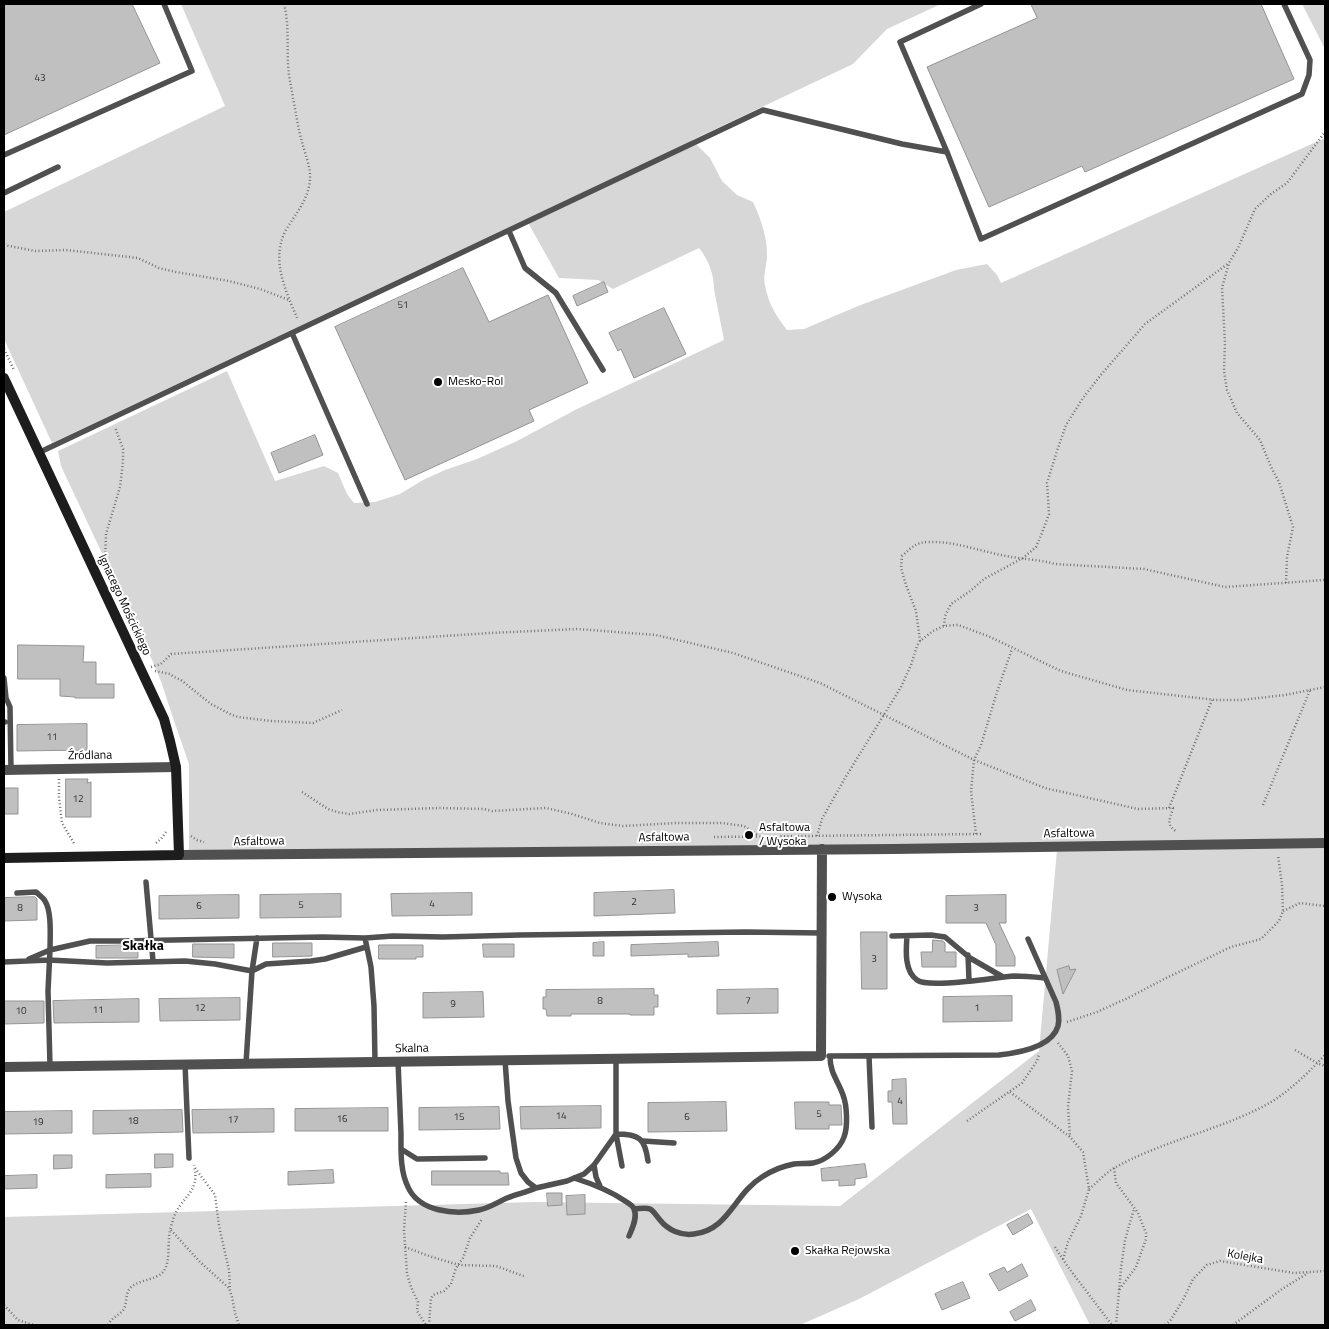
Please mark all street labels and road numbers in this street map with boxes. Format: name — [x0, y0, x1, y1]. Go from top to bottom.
street label: Ignacego Mościckiego — [94, 552, 154, 658]
street label: Źródlana — [68, 748, 112, 764]
street label: Asfaltowa — [1043, 826, 1095, 842]
street label: Asfaltowa — [638, 830, 690, 846]
street label: Asfaltowa — [233, 834, 285, 850]
street label: Skalna — [395, 1042, 429, 1056]
street label: Kolejka — [1226, 1247, 1264, 1267]

